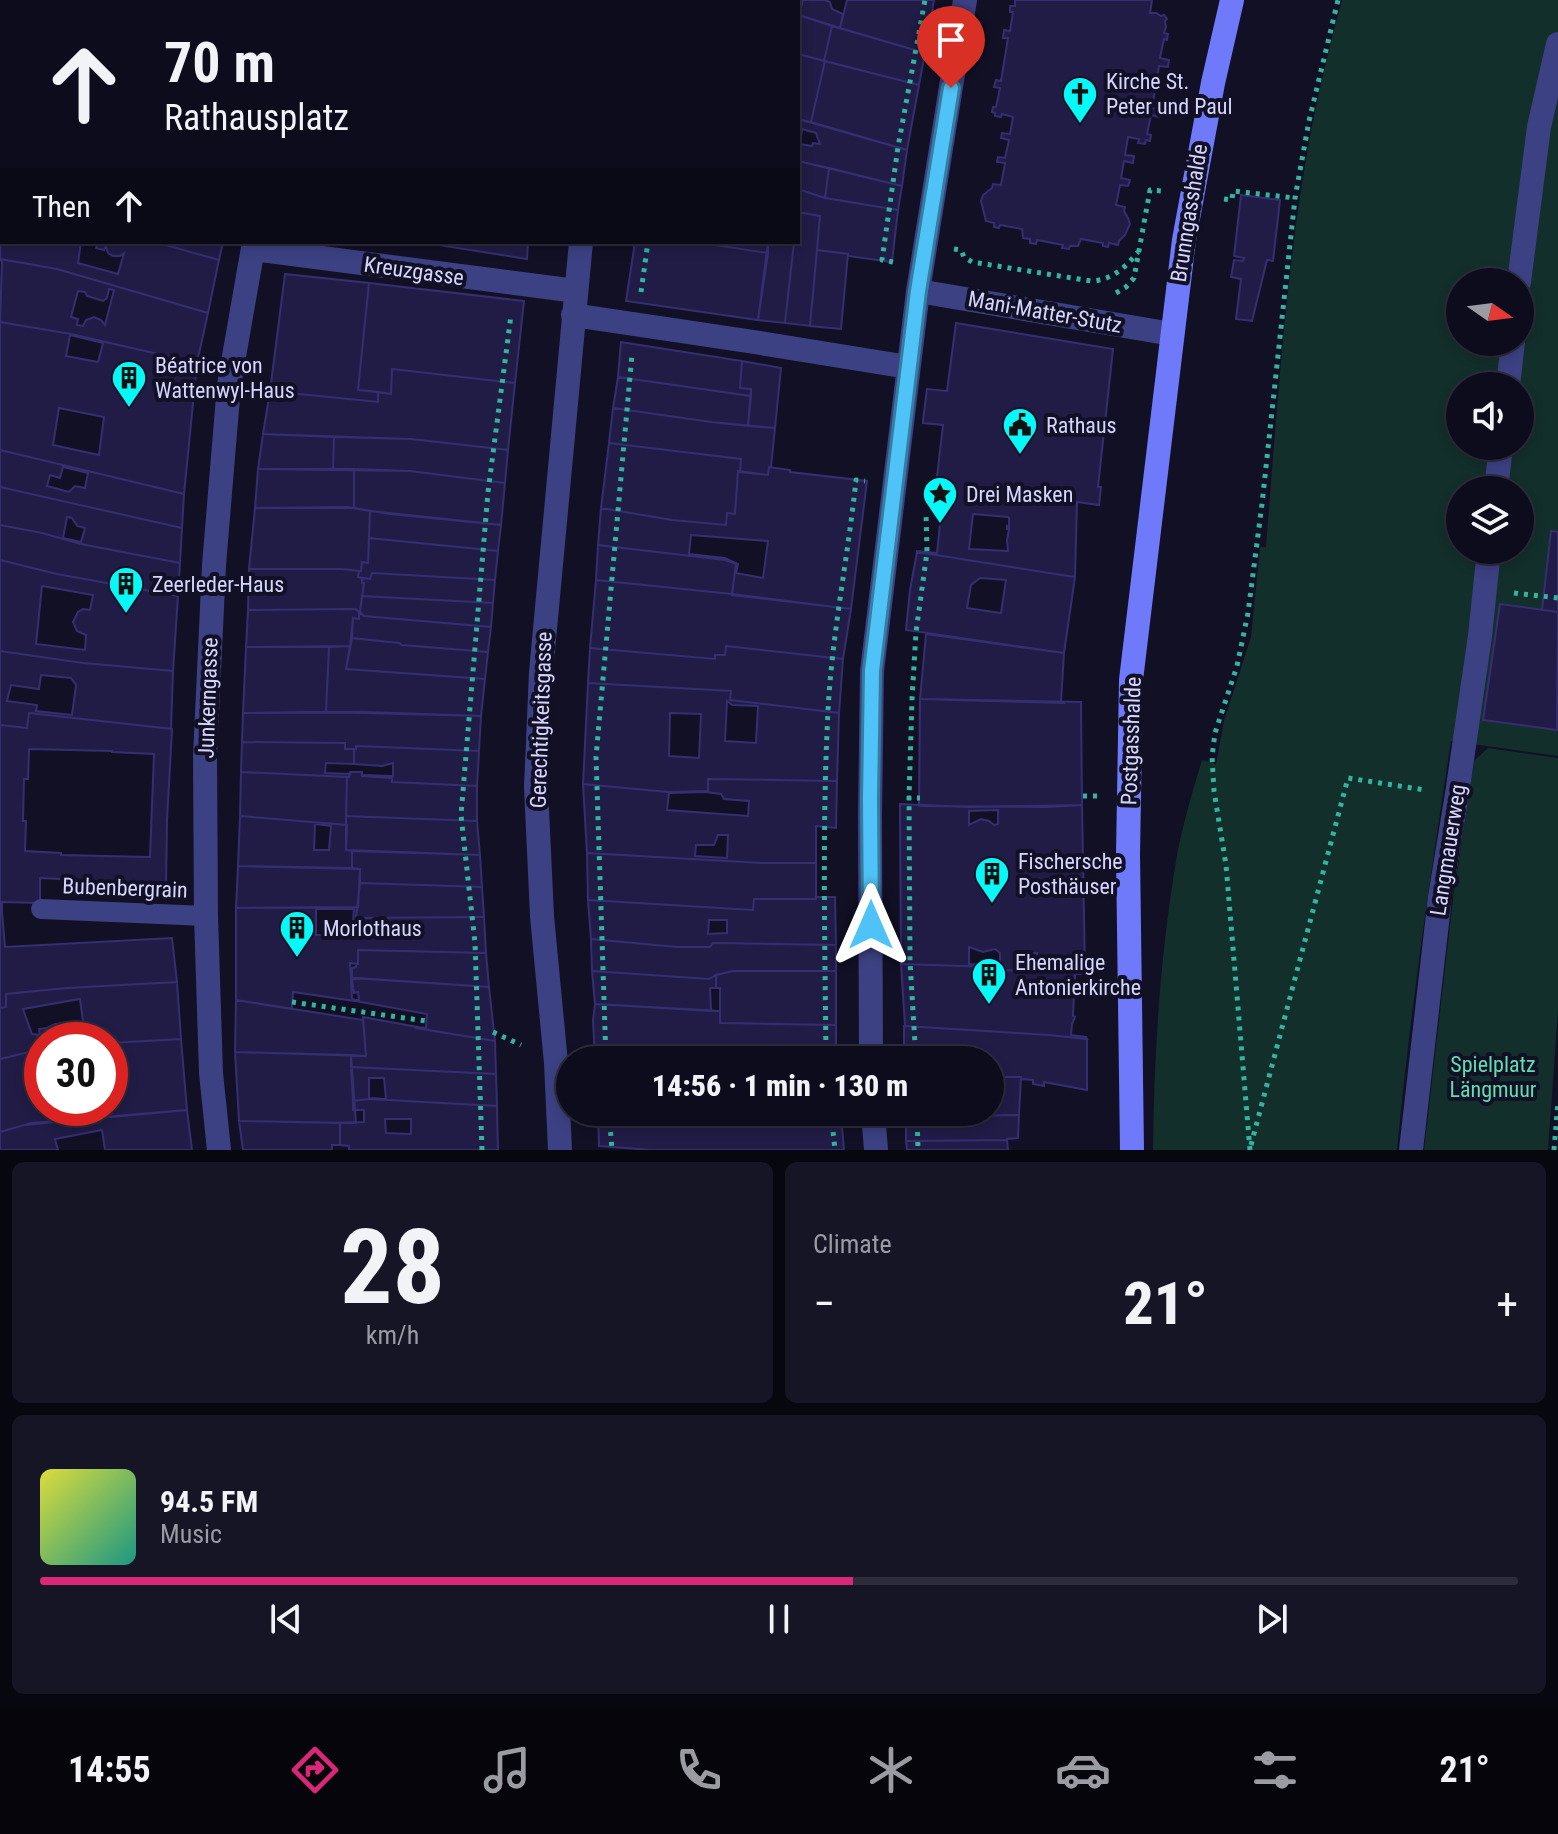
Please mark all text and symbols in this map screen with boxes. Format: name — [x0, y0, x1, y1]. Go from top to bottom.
pin — [917, 6, 985, 88]
icon: arrive — [929, 18, 973, 62]
text: 70 m — [164, 30, 275, 96]
icon: ahead — [32, 32, 136, 136]
place label: Kirche St. Peter und Paul — [1106, 69, 1233, 119]
church icon: Kirche St. Peter und Paul — [1061, 75, 1099, 125]
text: Rathausplatz — [164, 97, 349, 139]
street label: Brunngasshalde — [1166, 142, 1212, 284]
icon: ahead — [107, 184, 151, 228]
text: Then — [32, 189, 91, 224]
street label: Kreuzgasse — [362, 252, 466, 290]
north arrow — [1446, 268, 1534, 356]
map controls — [1446, 268, 1534, 564]
street label: Mani-Matter-Stutz — [966, 286, 1124, 338]
place label: Béatrice von Wattenwyl-Haus — [155, 353, 295, 403]
building icon: Béatrice von Wattenwyl-Haus — [110, 359, 148, 409]
button: sound — [1446, 372, 1534, 460]
public building icon: Rathaus — [1001, 406, 1039, 456]
place label: Rathaus — [1046, 413, 1117, 438]
place icon: Drei Masken — [921, 475, 959, 525]
button: layers — [1446, 476, 1534, 564]
place label: Drei Masken — [966, 482, 1073, 507]
building icon: Zeerleder-Haus — [107, 565, 145, 615]
place label: Zeerleder-Haus — [152, 572, 284, 597]
street label: Gerechtigkeitsgasse — [525, 631, 557, 809]
street label: Junkerngasse — [193, 637, 223, 759]
street label: Postgasshalde — [1116, 676, 1146, 806]
street label: Langmauerweg — [1425, 782, 1471, 918]
place label: Fischersche Posthäuser — [1018, 849, 1123, 899]
building icon: Fischersche Posthäuser — [973, 855, 1011, 905]
street label: Bubenbergrain — [62, 873, 188, 903]
position arrow — [829, 883, 913, 967]
building icon: Morlothaus — [278, 909, 316, 959]
place label: Morlothaus — [323, 916, 422, 941]
place label: Ehemalige Antonierkirche — [1015, 950, 1141, 1000]
building icon: Ehemalige Antonierkirche — [970, 956, 1008, 1006]
speed limit sign: 30 — [24, 1022, 128, 1126]
park label: Spielplatz Längmuur — [1449, 1052, 1537, 1102]
text: 14:56 · 1 min · 130 m — [652, 1068, 908, 1103]
text: 28 — [340, 1207, 445, 1328]
text: Climate — [813, 1229, 892, 1259]
text: 21° — [1123, 1268, 1208, 1339]
text: − — [813, 1278, 835, 1330]
text: + — [1496, 1278, 1518, 1330]
text: km/h — [366, 1320, 419, 1350]
text: 94.5 FM — [160, 1484, 258, 1519]
text: Music — [160, 1519, 222, 1549]
icon: previous — [264, 1597, 308, 1641]
icon: pause — [757, 1597, 801, 1641]
icon: next — [1250, 1597, 1294, 1641]
icon: directions — [287, 1742, 343, 1798]
icon: music — [479, 1742, 535, 1798]
icon: phone — [671, 1742, 727, 1798]
icon: climate — [863, 1742, 919, 1798]
icon: car — [1055, 1742, 1111, 1798]
icon: filters — [1247, 1742, 1303, 1798]
text: 14:55 — [68, 1749, 151, 1791]
text: 21° — [1439, 1749, 1490, 1791]

